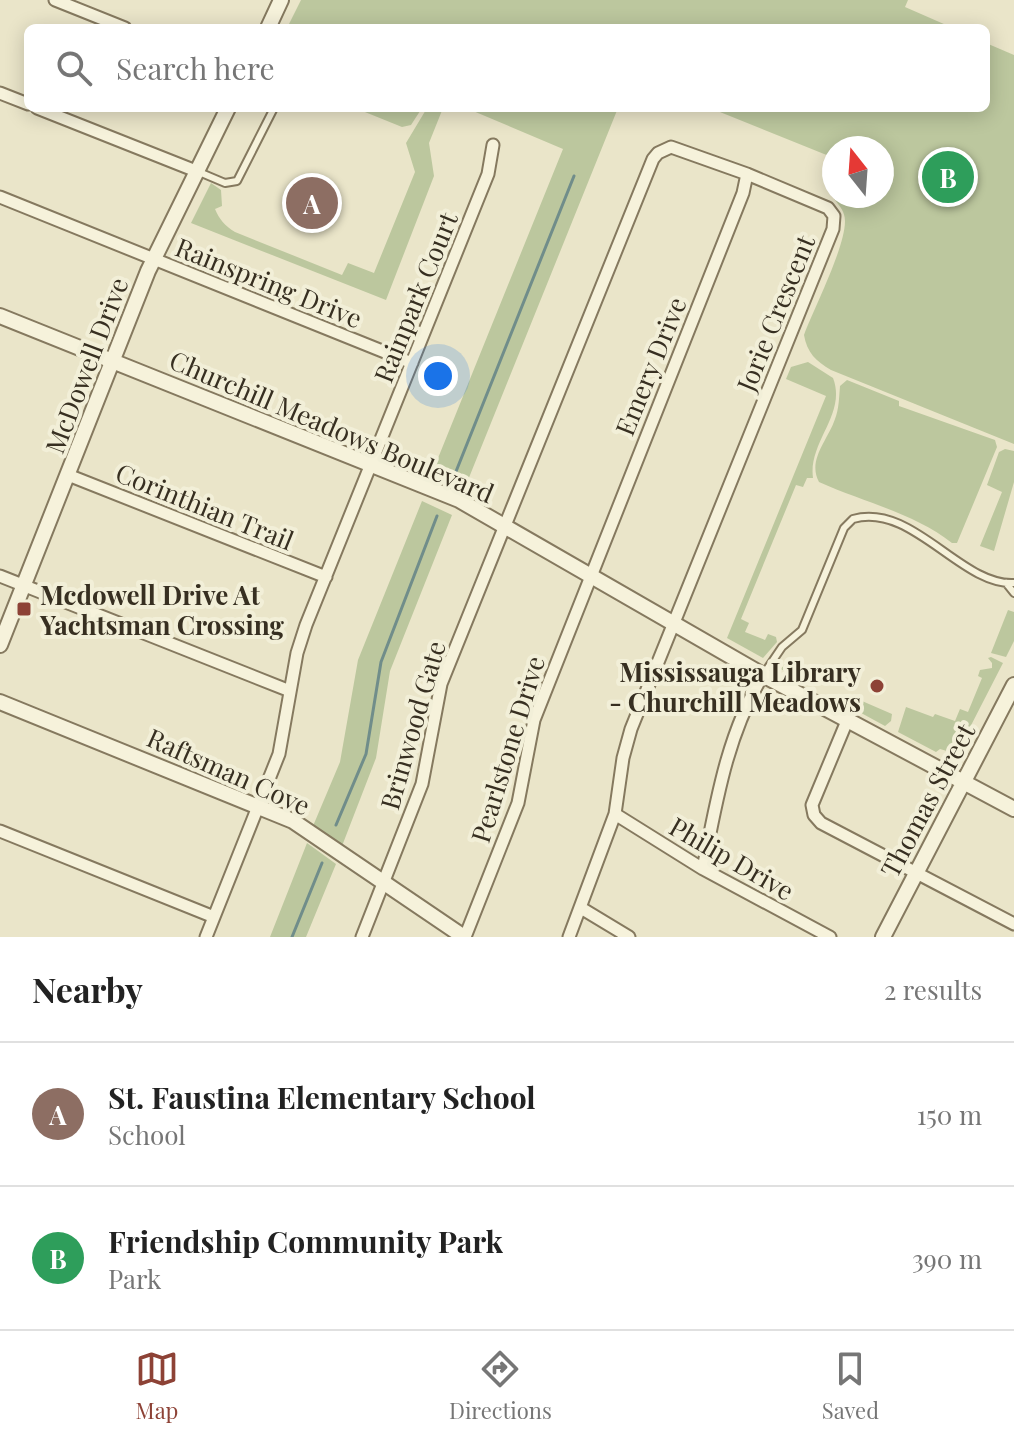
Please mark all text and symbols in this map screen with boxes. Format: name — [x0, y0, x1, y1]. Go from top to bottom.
search box — [24, 24, 990, 112]
icon: search — [52, 46, 96, 90]
text: Search here — [116, 48, 275, 88]
north arrow — [822, 136, 894, 208]
pin: B — [922, 147, 974, 207]
pin: A — [286, 173, 338, 233]
street label: Rainpark Court — [365, 206, 465, 387]
street label: Rainspring Drive — [171, 229, 367, 335]
street label: Jorie Crescent — [727, 229, 822, 397]
street label: McDowell Drive — [36, 272, 136, 458]
street label: Emery Drive — [606, 292, 694, 440]
street label: Churchill Meadows Boulevard — [165, 342, 499, 510]
your location — [418, 356, 458, 396]
street label: Corinthian Trail — [111, 454, 299, 558]
place label: Mcdowell Drive At Yachtsman Crossing — [39, 577, 284, 642]
marker: Mcdowell Drive At Yachtsman Crossing — [15, 600, 33, 618]
street label: Brinwood Gate — [371, 637, 453, 813]
street label: Pearlstone Drive — [462, 651, 552, 847]
place label: Mississauga Library - Churchill Meadows — [609, 654, 861, 719]
marker: Mississauga Library - Churchill Meadows — [868, 677, 886, 695]
street label: Thomas Street — [872, 716, 983, 883]
street label: Raftsman Cove — [142, 719, 316, 823]
street label: Philip Drive — [663, 808, 801, 908]
text: Nearby — [32, 966, 143, 1012]
text: 2 results — [884, 972, 982, 1007]
text: St. Faustina Elementary School — [108, 1077, 536, 1117]
text: A — [49, 1097, 67, 1132]
text: 150 m — [917, 1097, 982, 1132]
text: School — [108, 1117, 186, 1152]
text: Friendship Community Park — [108, 1221, 503, 1261]
text: B — [49, 1241, 67, 1276]
text: 390 m — [912, 1241, 982, 1276]
text: Park — [108, 1261, 161, 1296]
tab: Map — [135, 1347, 179, 1425]
tab: Directions — [449, 1347, 552, 1425]
tab: Saved — [822, 1347, 879, 1425]

